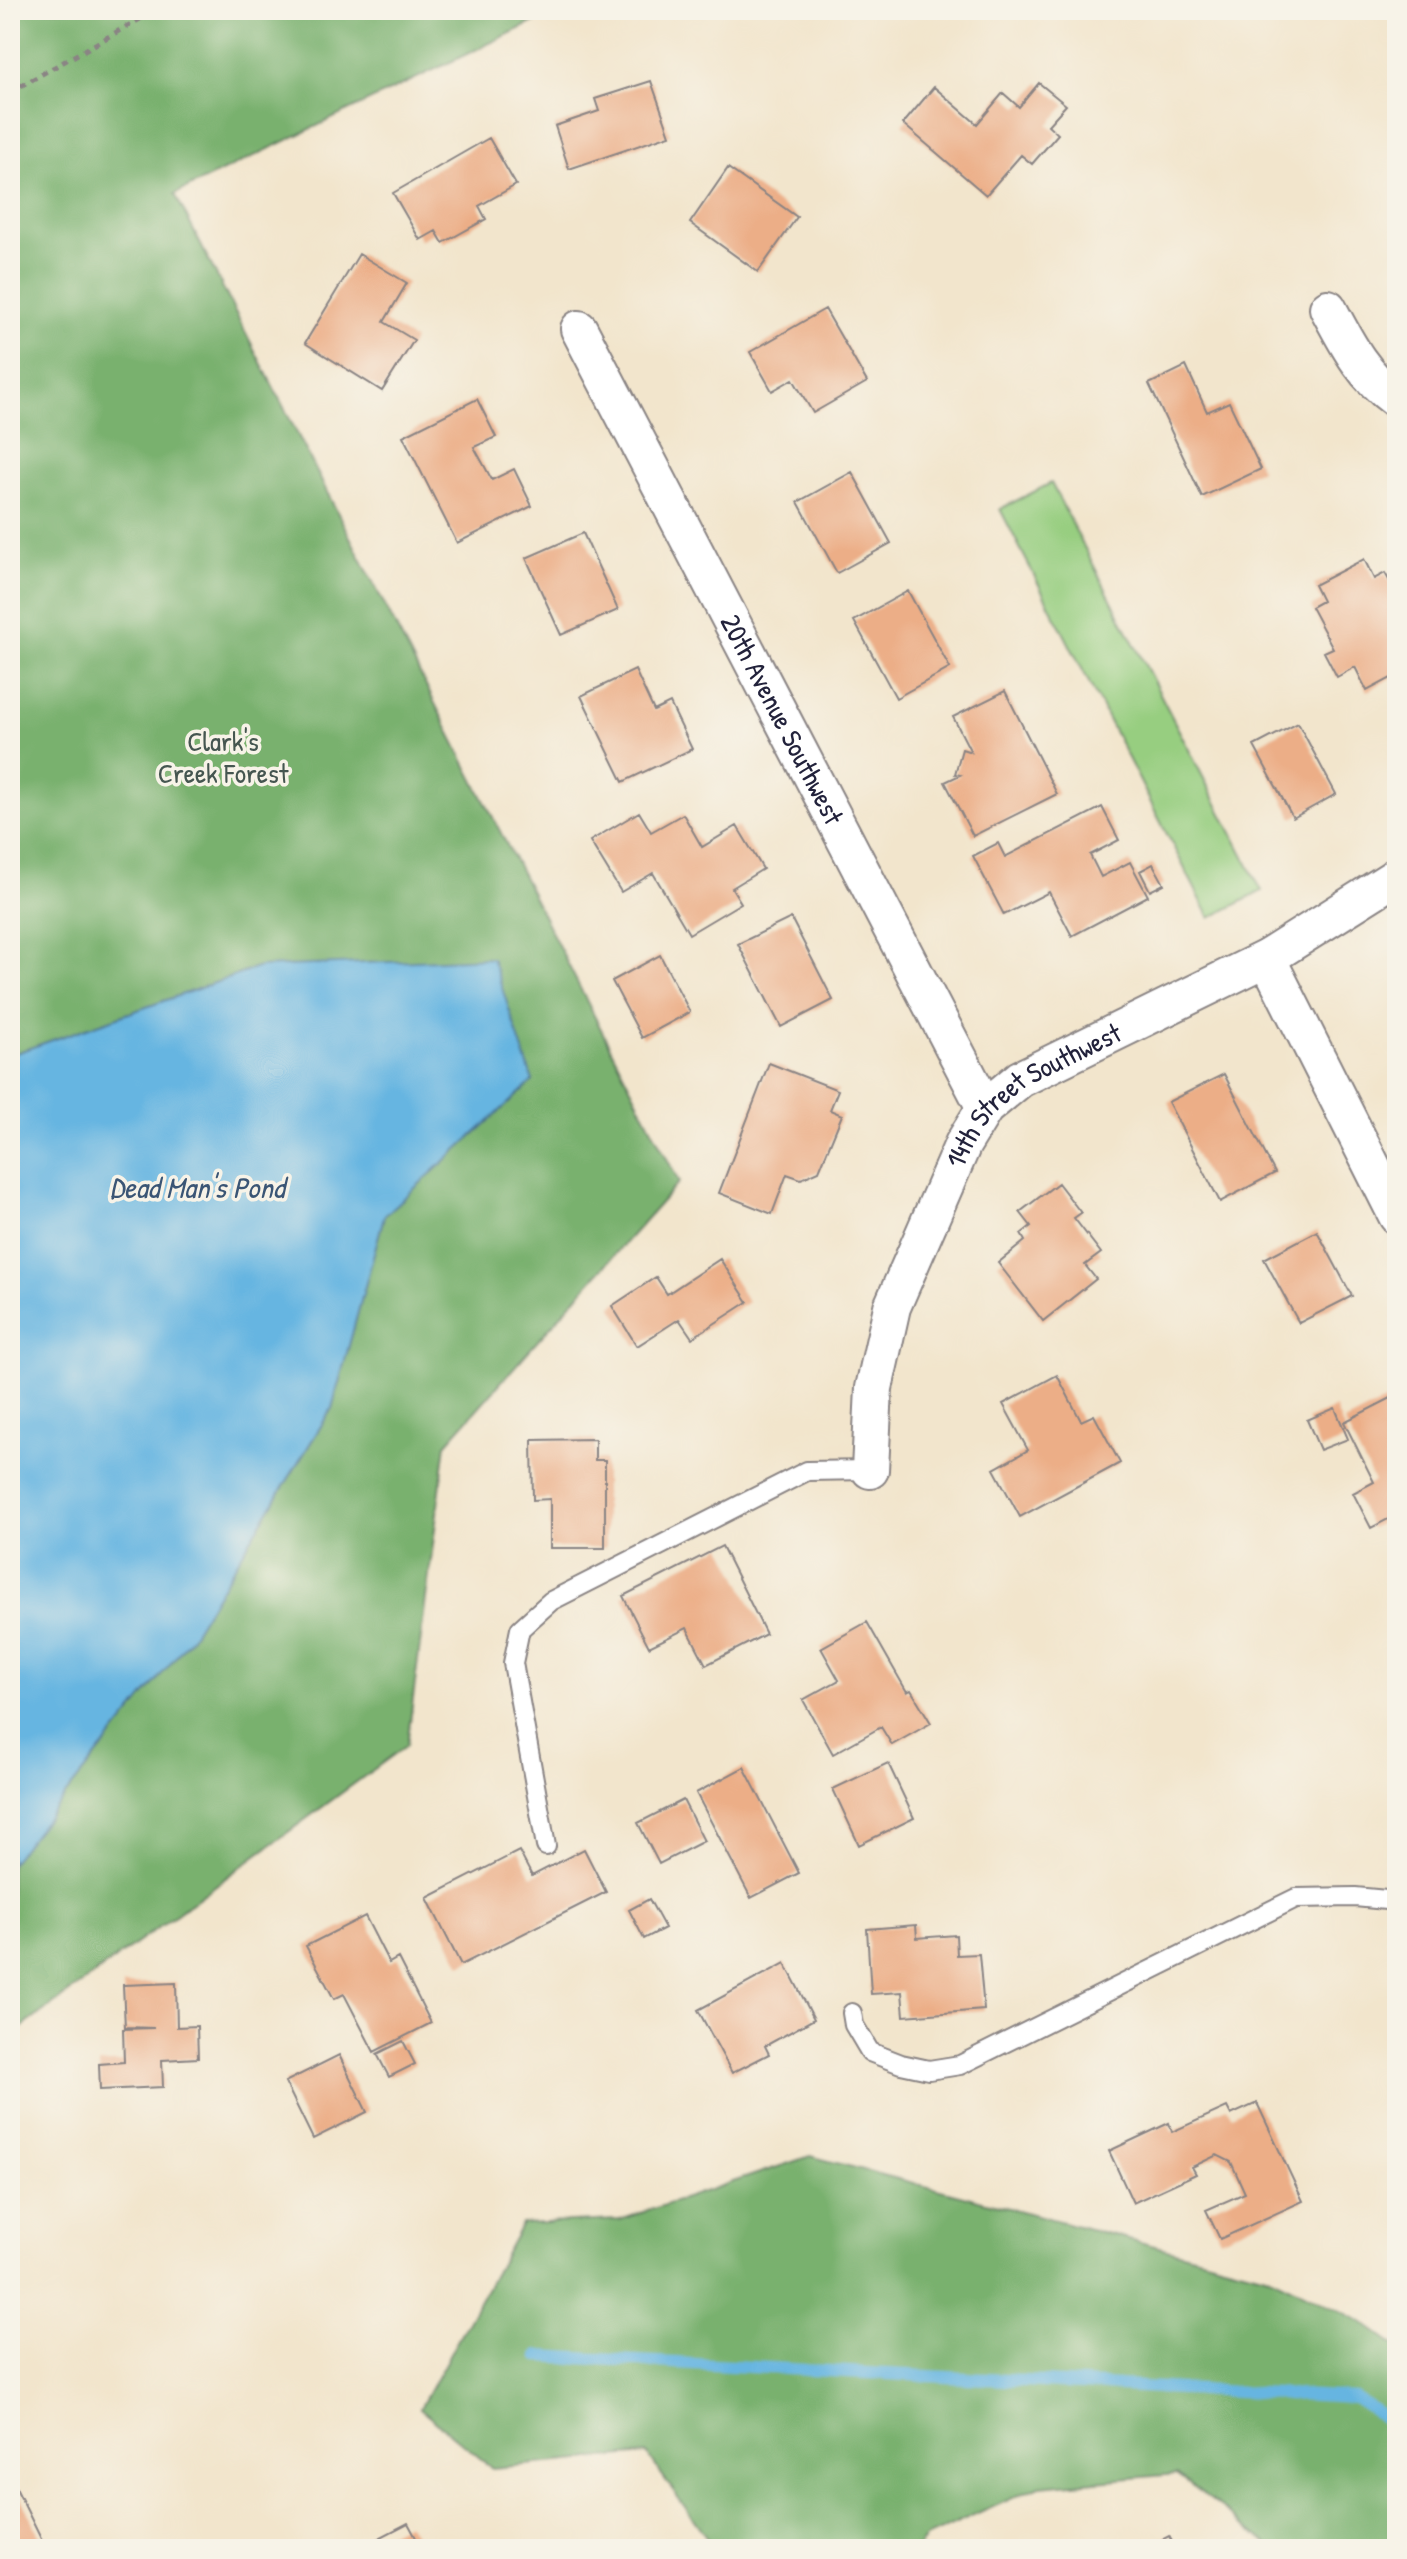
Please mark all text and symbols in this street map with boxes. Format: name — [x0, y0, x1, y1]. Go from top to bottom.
street label: 20th Avenue Southwest — [712, 607, 853, 831]
park label: Clark's Creek Forest — [158, 722, 289, 792]
street label: 14th Street Southwest — [936, 1013, 1128, 1173]
water label: Dead Man's Pond — [110, 1167, 289, 1207]

